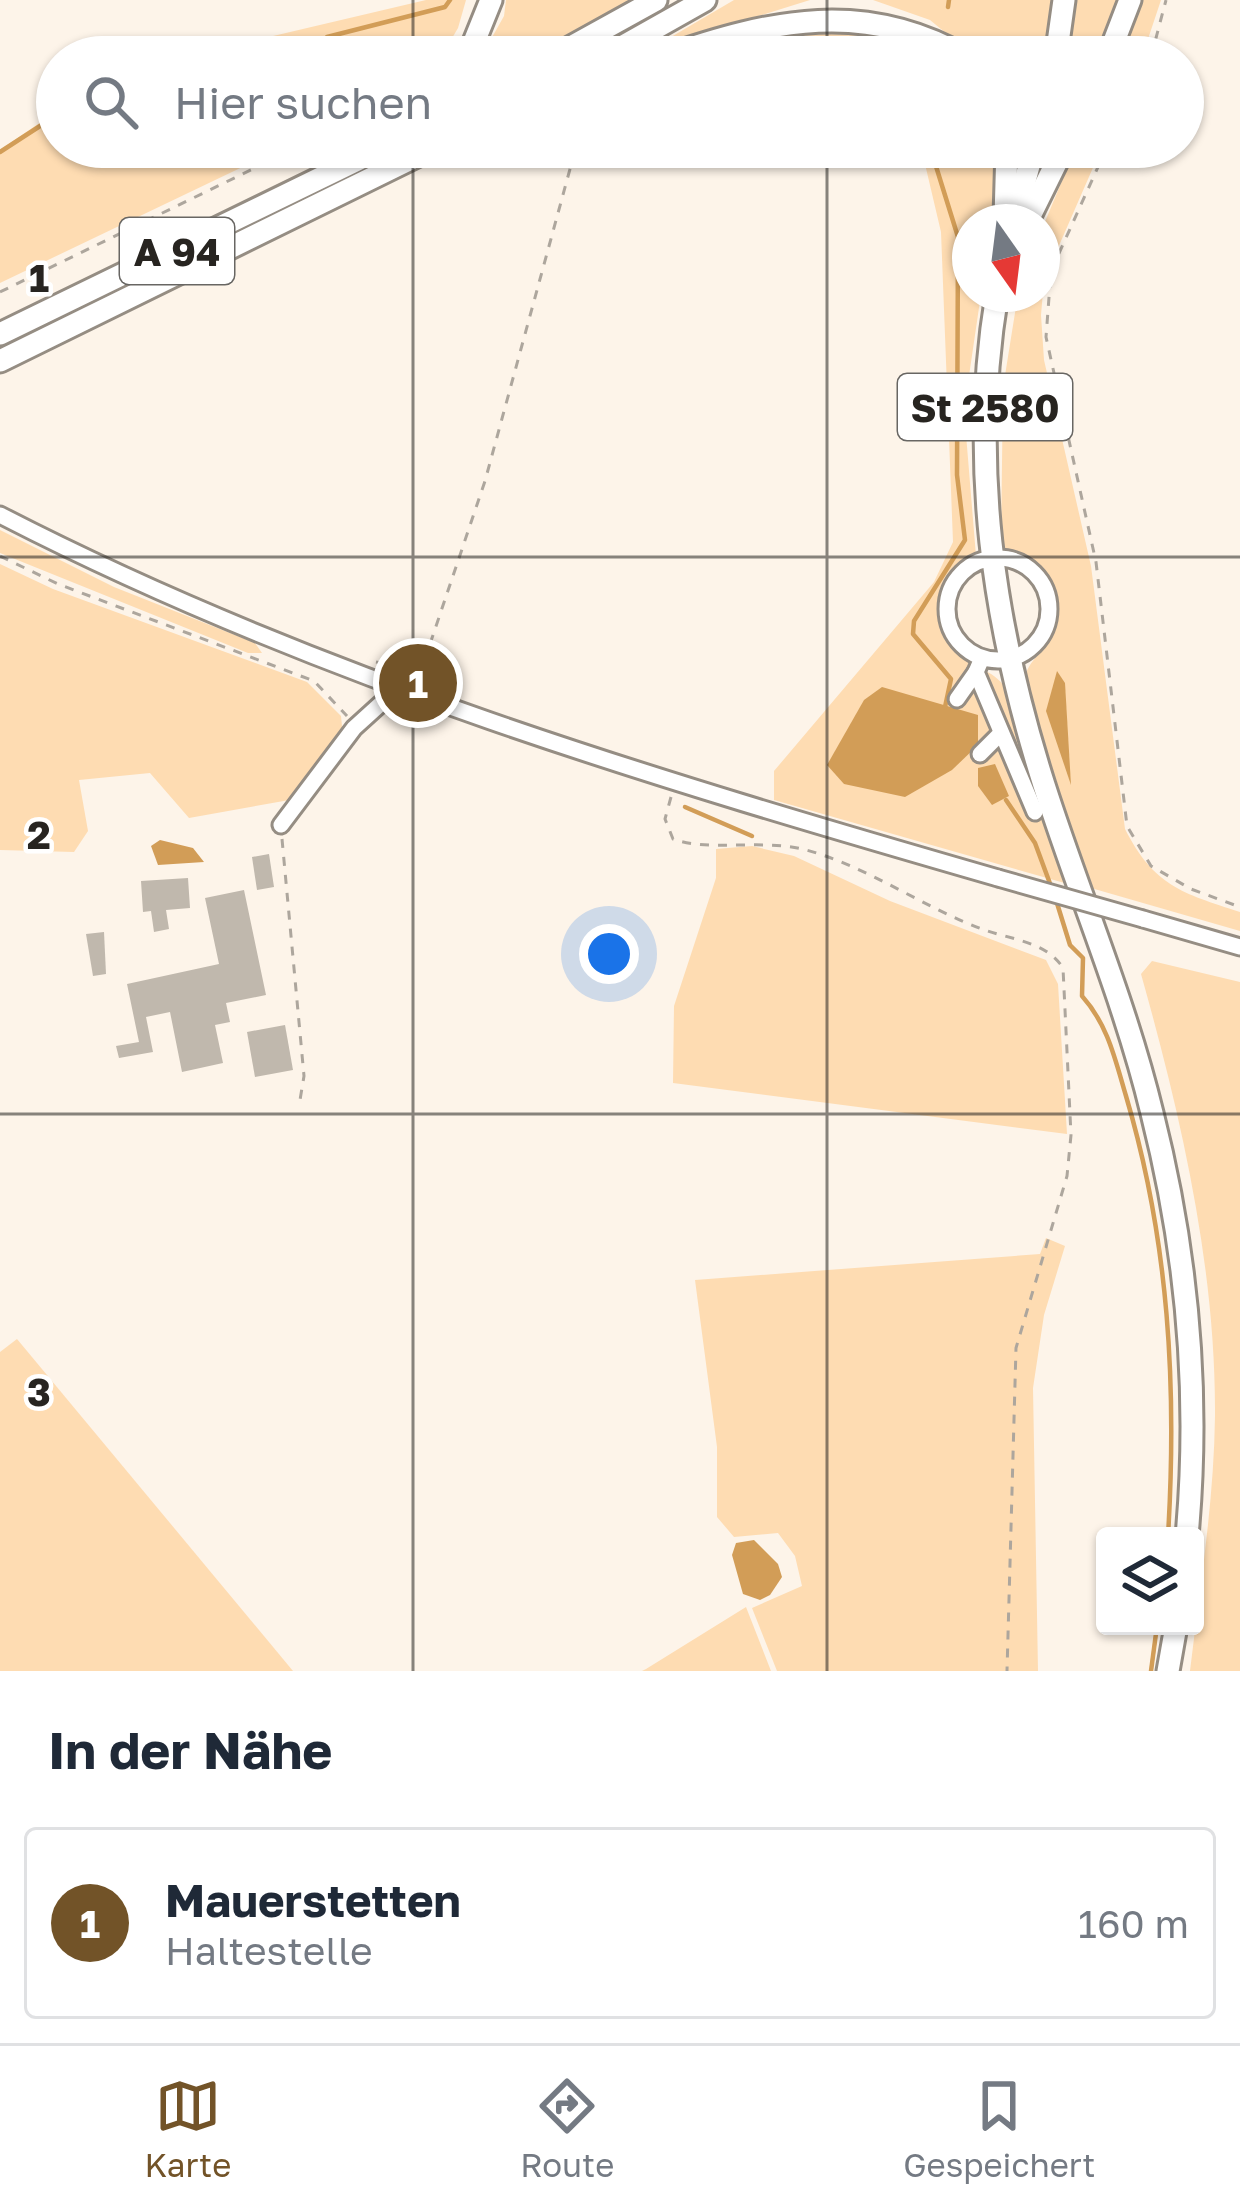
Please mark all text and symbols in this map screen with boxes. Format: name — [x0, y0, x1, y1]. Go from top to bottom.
search box — [36, 36, 1204, 168]
icon: search — [78, 69, 144, 135]
text: Hier suchen — [174, 75, 432, 129]
north arrow — [952, 204, 1060, 312]
road number: A 94 — [120, 218, 234, 284]
text: 1 — [29, 254, 49, 301]
road number: St 2580 — [898, 374, 1072, 440]
pin: 1 — [379, 638, 457, 728]
text: 2 — [27, 811, 51, 858]
your location — [579, 924, 639, 984]
text: 3 — [27, 1368, 51, 1415]
map controls — [1096, 1527, 1204, 1635]
button: layers — [1096, 1527, 1204, 1635]
text: In der Nähe — [48, 1719, 332, 1780]
text: Mauerstetten — [165, 1873, 461, 1927]
text: 1 — [80, 1900, 100, 1947]
text: 160 m — [1078, 1900, 1189, 1947]
text: Haltestelle — [165, 1927, 373, 1974]
tab: Karte — [144, 2073, 231, 2184]
tab: Route — [520, 2073, 614, 2184]
tab: Gespeichert — [903, 2073, 1096, 2184]

